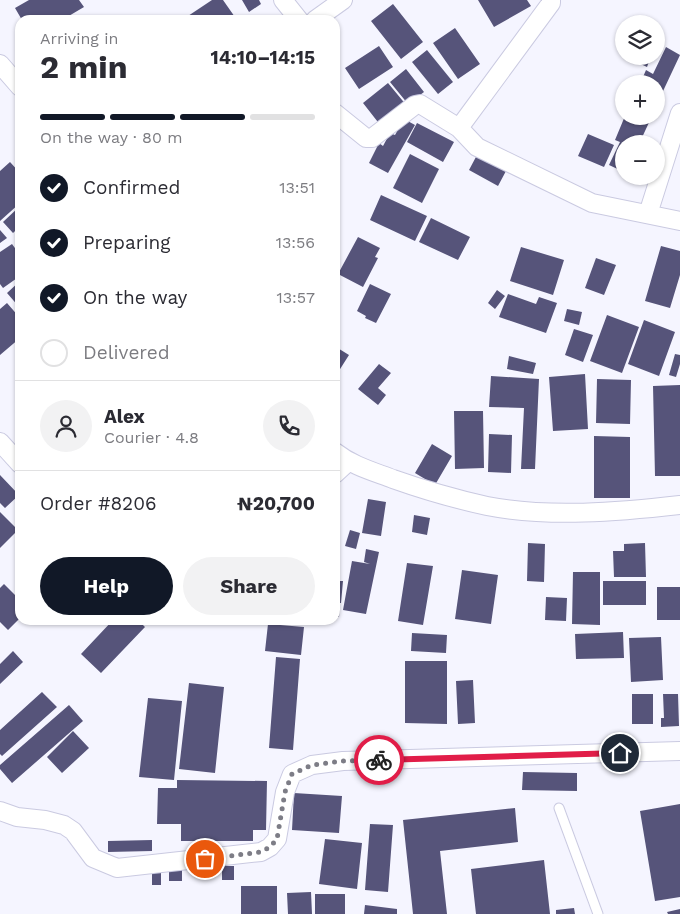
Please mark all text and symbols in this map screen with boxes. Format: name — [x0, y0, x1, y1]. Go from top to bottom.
map controls — [615, 15, 665, 185]
button: layers — [615, 15, 665, 65]
text: Arriving in — [40, 29, 118, 48]
text: 14:10–14:15 — [211, 46, 315, 69]
text: 2 min — [40, 48, 128, 86]
button: + — [615, 75, 665, 125]
text: On the way · 80 m — [40, 128, 183, 147]
button: − — [615, 135, 665, 185]
icon: check — [40, 174, 68, 202]
text: Confirmed — [83, 176, 180, 199]
text: 13:51 — [279, 178, 315, 197]
icon: check — [40, 229, 68, 257]
text: Preparing — [83, 231, 170, 254]
text: 13:56 — [276, 233, 315, 252]
icon: check — [40, 284, 68, 312]
text: On the way — [83, 286, 187, 309]
text: 13:57 — [276, 288, 315, 307]
text: Delivered — [83, 341, 170, 364]
button: person — [40, 400, 92, 452]
button: phone — [263, 400, 315, 452]
text: Alex — [104, 405, 145, 428]
text: Courier · 4.8 — [104, 428, 199, 447]
text: Order #8206 — [40, 492, 157, 515]
text: ₦20,700 — [237, 492, 315, 515]
button: Help — [40, 557, 173, 615]
button: Share — [183, 557, 315, 615]
pin — [599, 732, 641, 774]
courier — [354, 735, 404, 785]
icon: home — [606, 739, 634, 767]
icon: bike — [365, 746, 393, 774]
pin — [184, 838, 226, 880]
icon: bag — [191, 845, 219, 873]

